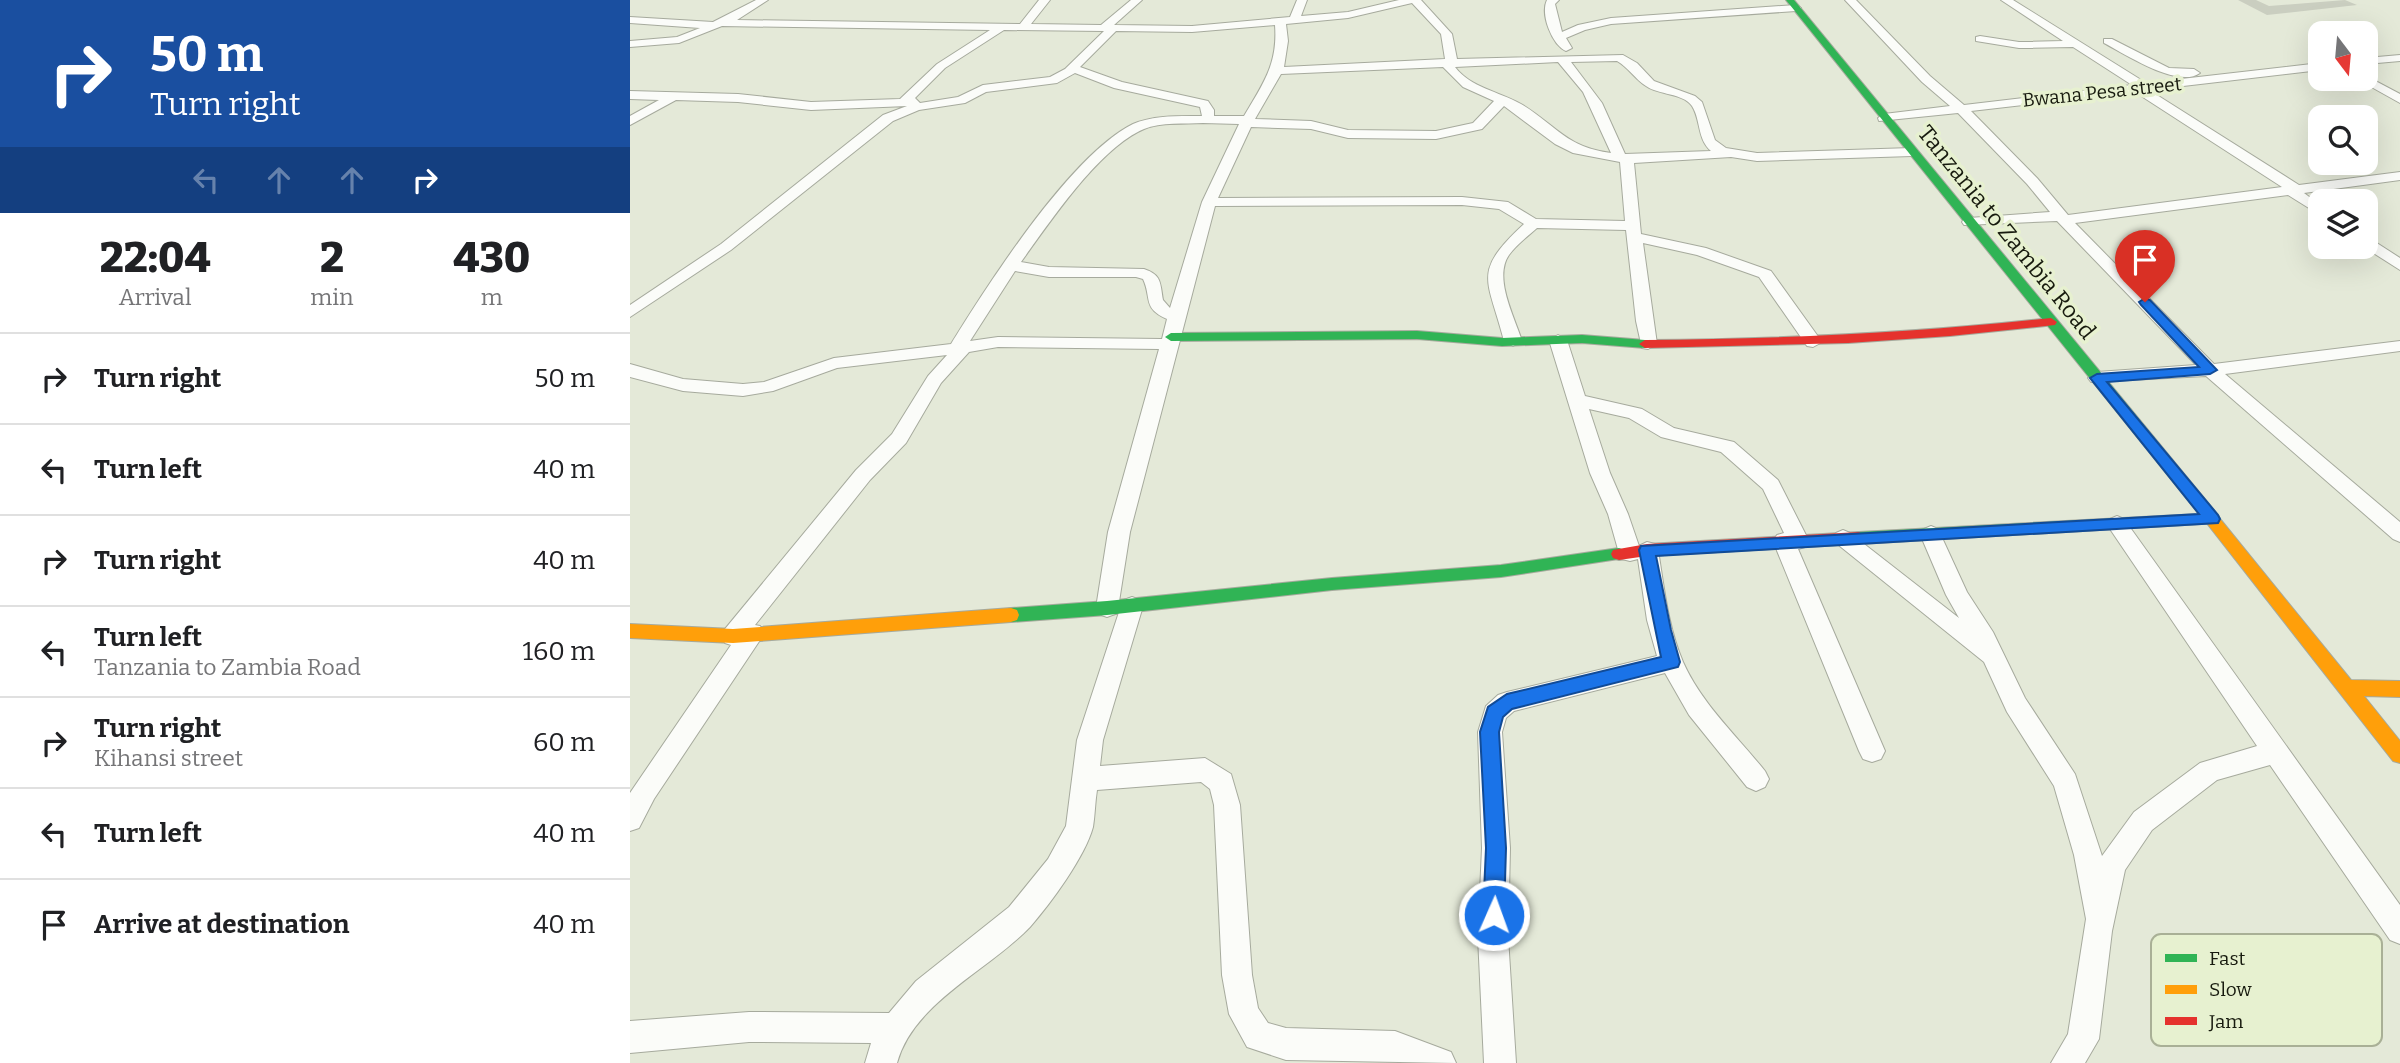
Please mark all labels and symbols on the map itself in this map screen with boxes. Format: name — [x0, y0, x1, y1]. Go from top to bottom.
north arrow — [2308, 21, 2378, 91]
street label: Bwana Pesa street — [2021, 72, 2183, 112]
street label: Tanzania to Zambia Road — [1912, 119, 2102, 345]
pin — [2115, 230, 2175, 302]
position arrow — [1457, 878, 1531, 952]
legend — [2151, 934, 2382, 1046]
text: Fast — [2209, 947, 2246, 970]
text: Slow — [2209, 978, 2252, 1001]
text: Jam — [2208, 1010, 2243, 1033]

